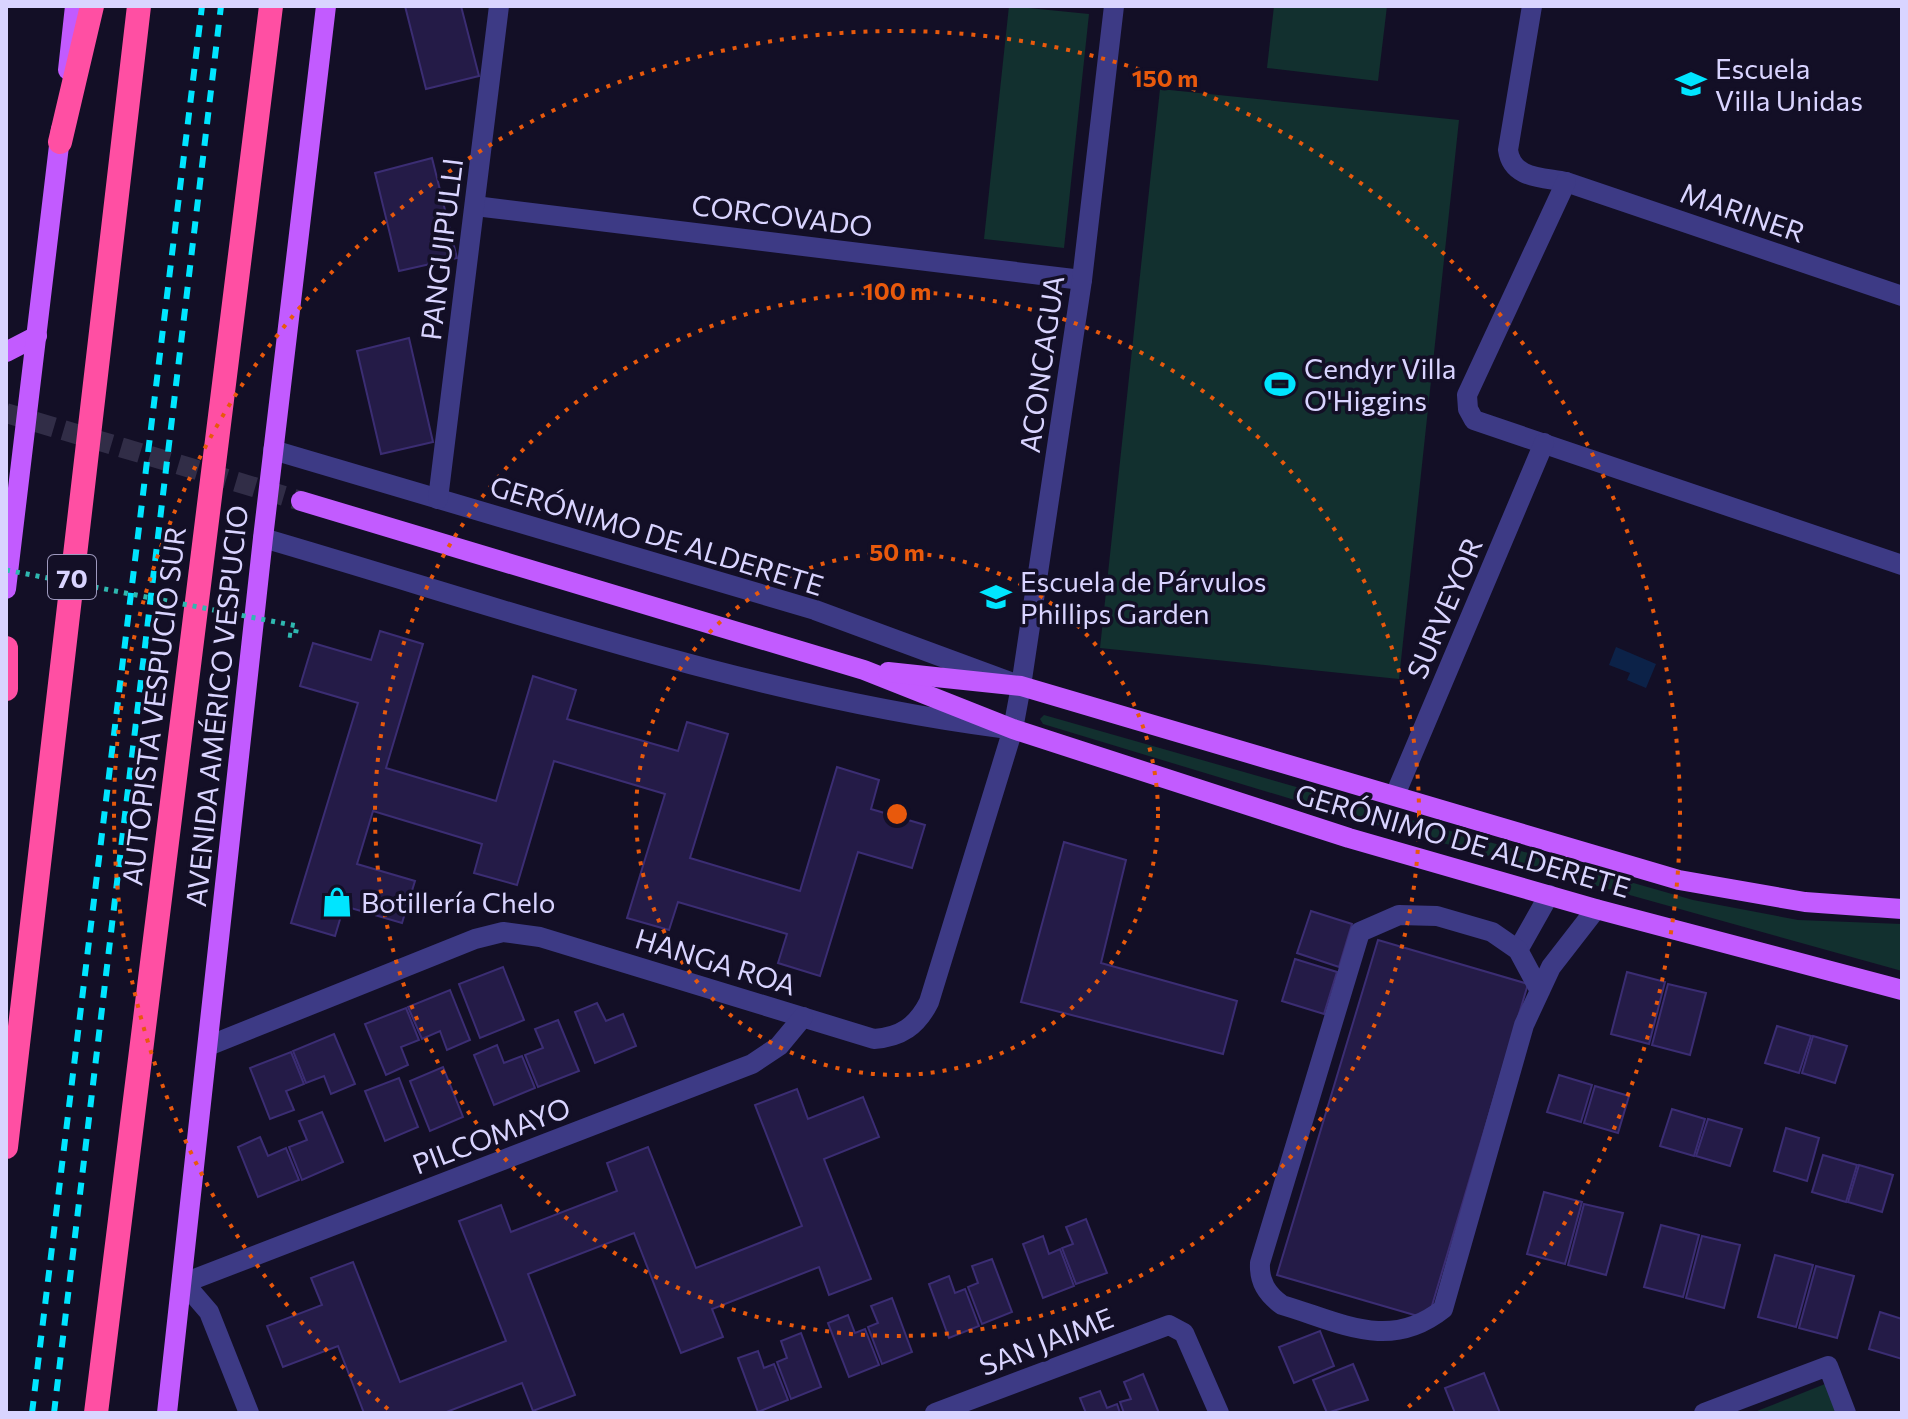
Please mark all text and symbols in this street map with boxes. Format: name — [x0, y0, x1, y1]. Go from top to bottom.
place label: Escuela Villa Unidas — [1715, 51, 1863, 117]
text: 150 m — [1132, 63, 1198, 92]
school or university icon: Escuela Villa Unidas — [1674, 67, 1708, 101]
street label: PANGUIPULLI — [413, 156, 469, 342]
street label: MARINER — [1676, 175, 1810, 249]
street label: CORCOVADO — [690, 187, 874, 243]
street label: ACONCAGUA — [1012, 273, 1070, 455]
text: 100 m — [863, 276, 931, 305]
place label: Cendyr Villa O'Higgins — [1304, 351, 1457, 417]
sports icon: Cendyr Villa O'Higgins — [1263, 367, 1297, 401]
street label: GERÓNIMO DE ALDERETE — [486, 468, 828, 602]
street label: AVENIDA AMÉRICO VESPUCIO — [178, 504, 254, 908]
street label: AUTOPISTA VESPUCIO SUR — [114, 524, 192, 888]
street label: SURVEYOR — [1399, 532, 1489, 684]
text: 50 m — [869, 537, 925, 566]
road number: 70 — [48, 555, 96, 599]
place label: Escuela de Párvulos Phillips Garden — [1020, 564, 1267, 630]
school or university icon: Escuela de Párvulos Phillips Garden — [979, 580, 1013, 614]
street label: GERÓNIMO DE ALDERETE — [1292, 776, 1634, 904]
centre of rings — [883, 800, 911, 828]
shop icon: Botillería Chelo — [320, 885, 354, 919]
place label: Botillería Chelo — [361, 885, 556, 919]
street label: HANGA ROA — [632, 920, 800, 1002]
street label: PILCOMAYO — [407, 1089, 575, 1181]
street label: SAN JAIME — [974, 1300, 1118, 1382]

